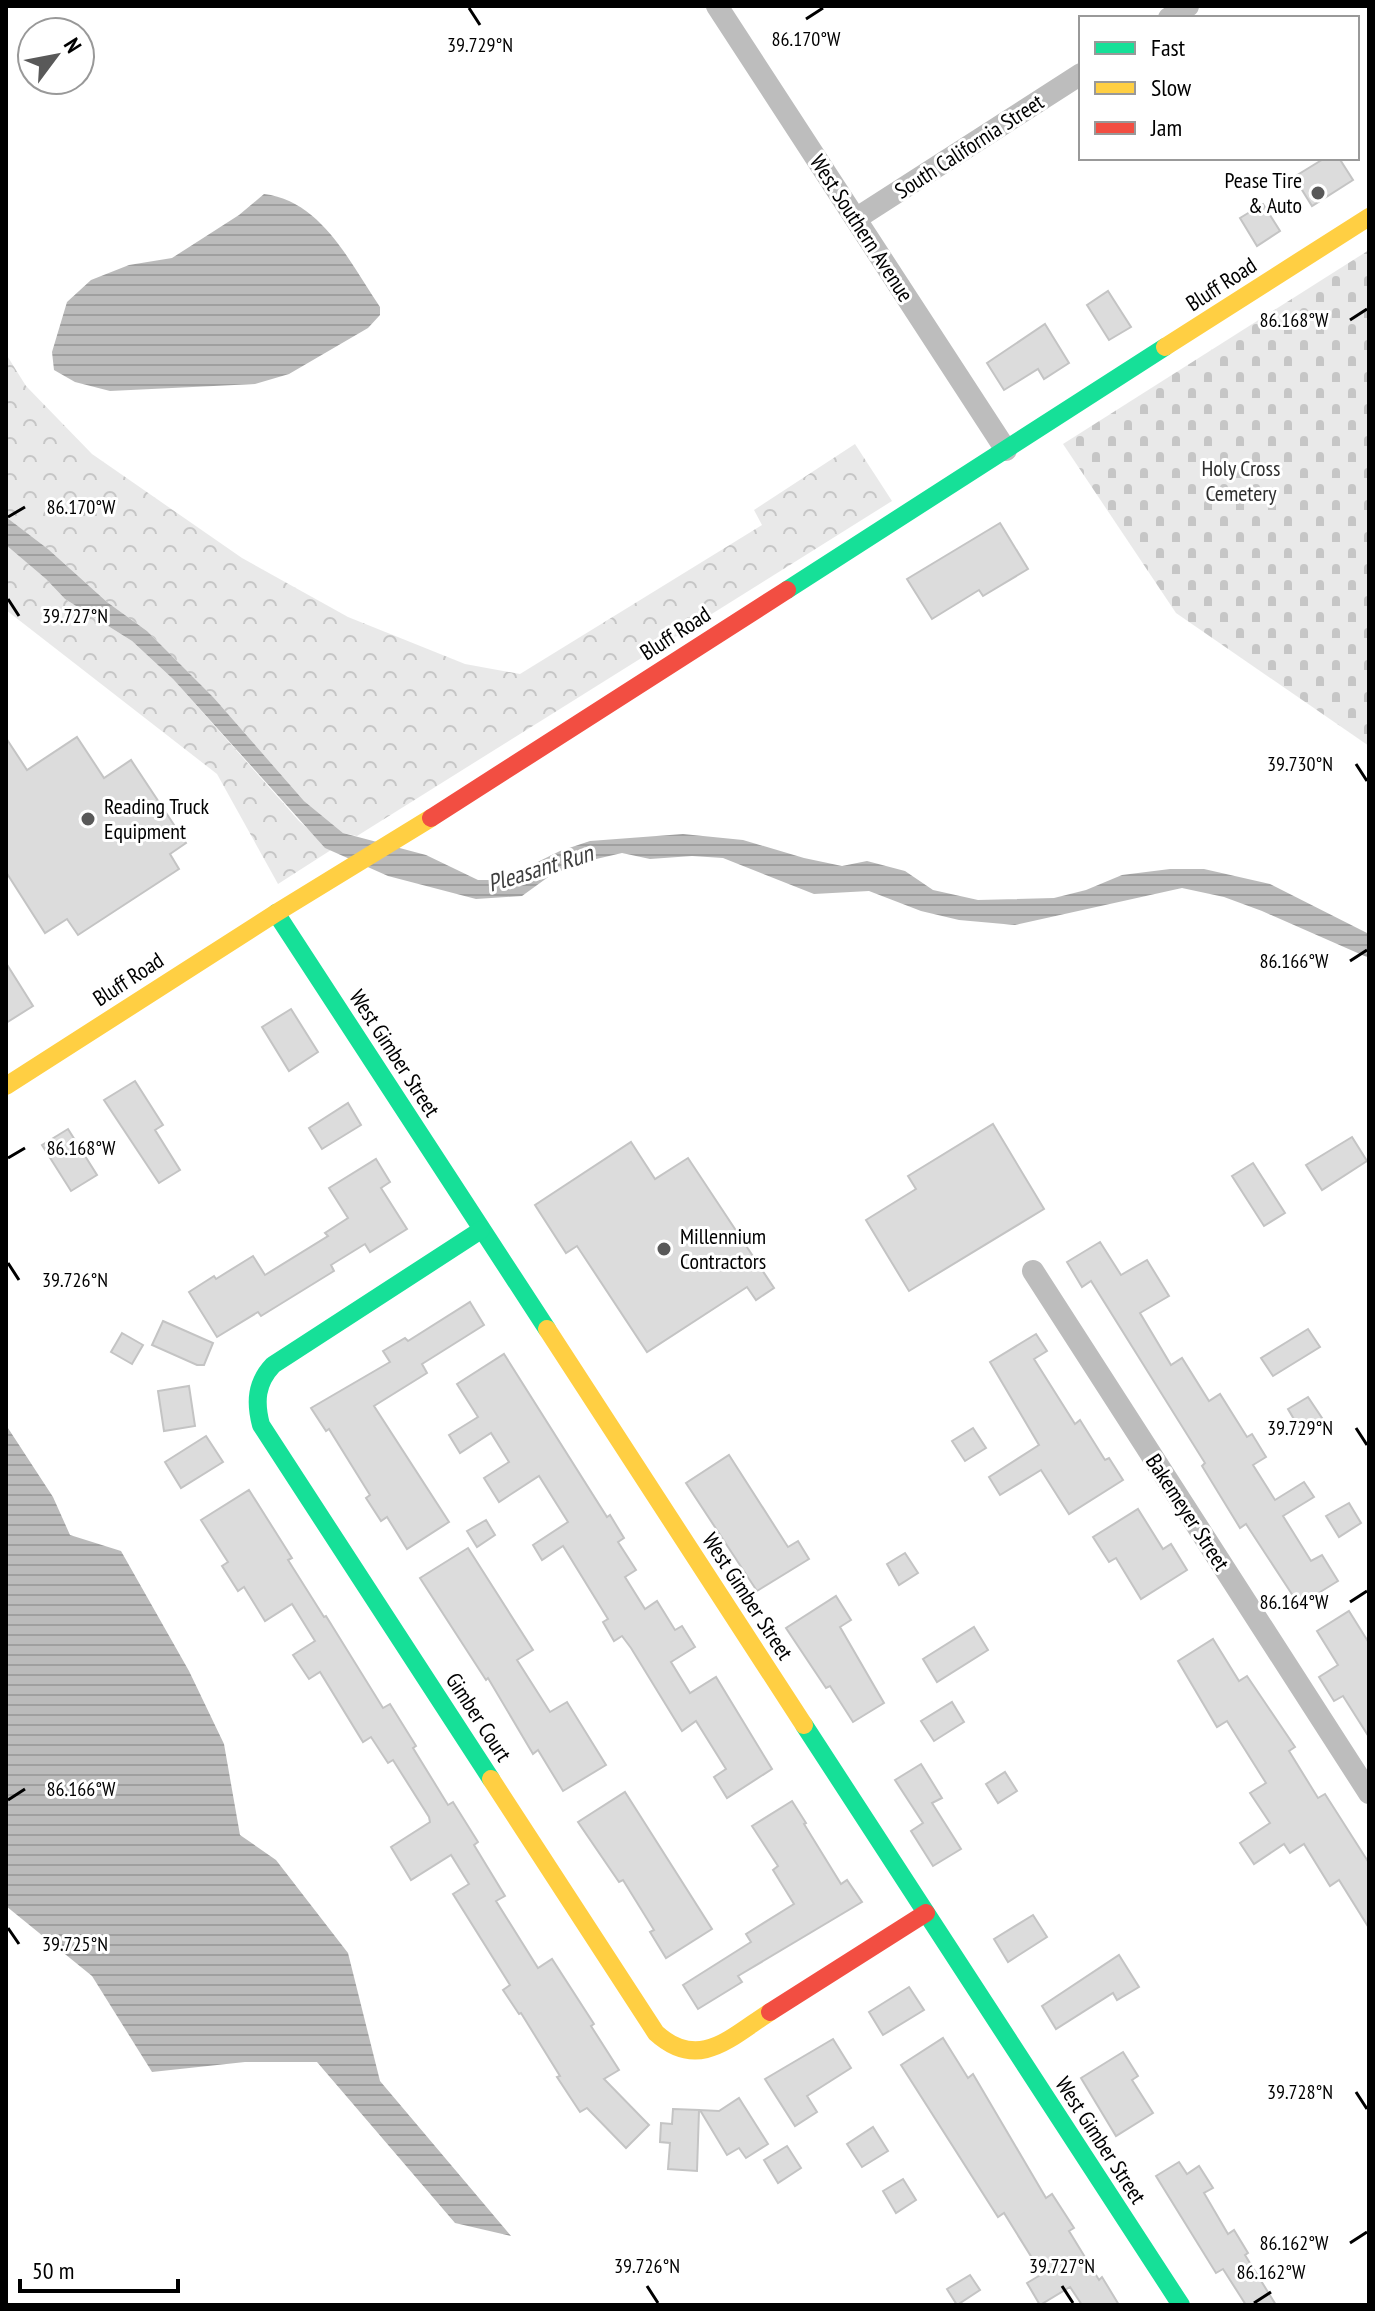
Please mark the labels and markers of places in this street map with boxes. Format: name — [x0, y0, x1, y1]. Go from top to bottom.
place label: Pease Tire & Auto — [1224, 166, 1302, 219]
marker: Pease Tire & Auto — [1309, 184, 1327, 202]
place label: Reading Truck Equipment — [104, 792, 210, 845]
marker: Reading Truck Equipment — [79, 810, 97, 828]
place label: Millennium Contractors — [680, 1222, 766, 1275]
marker: Millennium Contractors — [655, 1240, 673, 1258]

